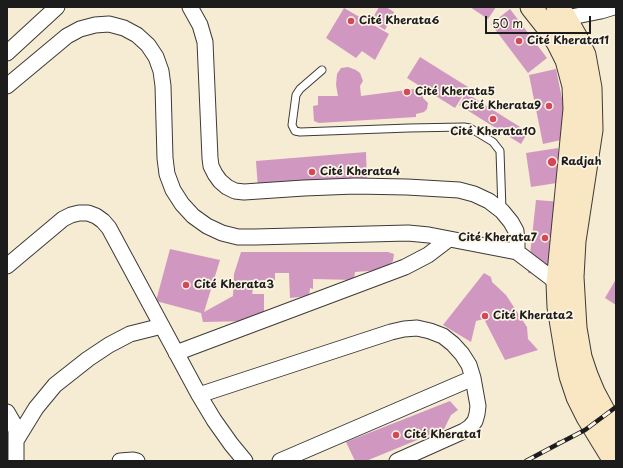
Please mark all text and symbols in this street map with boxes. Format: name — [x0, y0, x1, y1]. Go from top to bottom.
scale bar — [487, 8, 593, 34]
place label: Cité Kherata6 — [359, 14, 439, 28]
text: 50 m — [492, 14, 523, 32]
marker: Cité Kherata6 — [346, 16, 356, 26]
place label: Cité Kherata11 — [527, 34, 609, 48]
marker: Cité Kherata11 — [514, 36, 524, 46]
place label: Cité Kherata5 — [415, 85, 495, 99]
marker: Cité Kherata5 — [402, 87, 412, 97]
place label: Cité Kherata9 — [462, 99, 541, 113]
marker: Cité Kherata9 — [544, 101, 554, 111]
marker: Cité Kherata10 — [488, 114, 498, 124]
place label: Cité Kherata10 — [450, 125, 536, 139]
place label: Radjah — [561, 155, 601, 169]
marker: Radjah — [546, 156, 558, 168]
place label: Cité Kherata4 — [320, 165, 400, 179]
marker: Cité Kherata4 — [307, 167, 317, 177]
place label: Cité Kherata7 — [458, 231, 537, 245]
marker: Cité Kherata7 — [540, 233, 550, 243]
place label: Cité Kherata3 — [194, 278, 274, 292]
marker: Cité Kherata3 — [181, 280, 191, 290]
place label: Cité Kherata2 — [493, 309, 573, 323]
marker: Cité Kherata2 — [480, 311, 490, 321]
place label: Cité Kherata1 — [404, 428, 481, 442]
marker: Cité Kherata1 — [391, 430, 401, 440]

